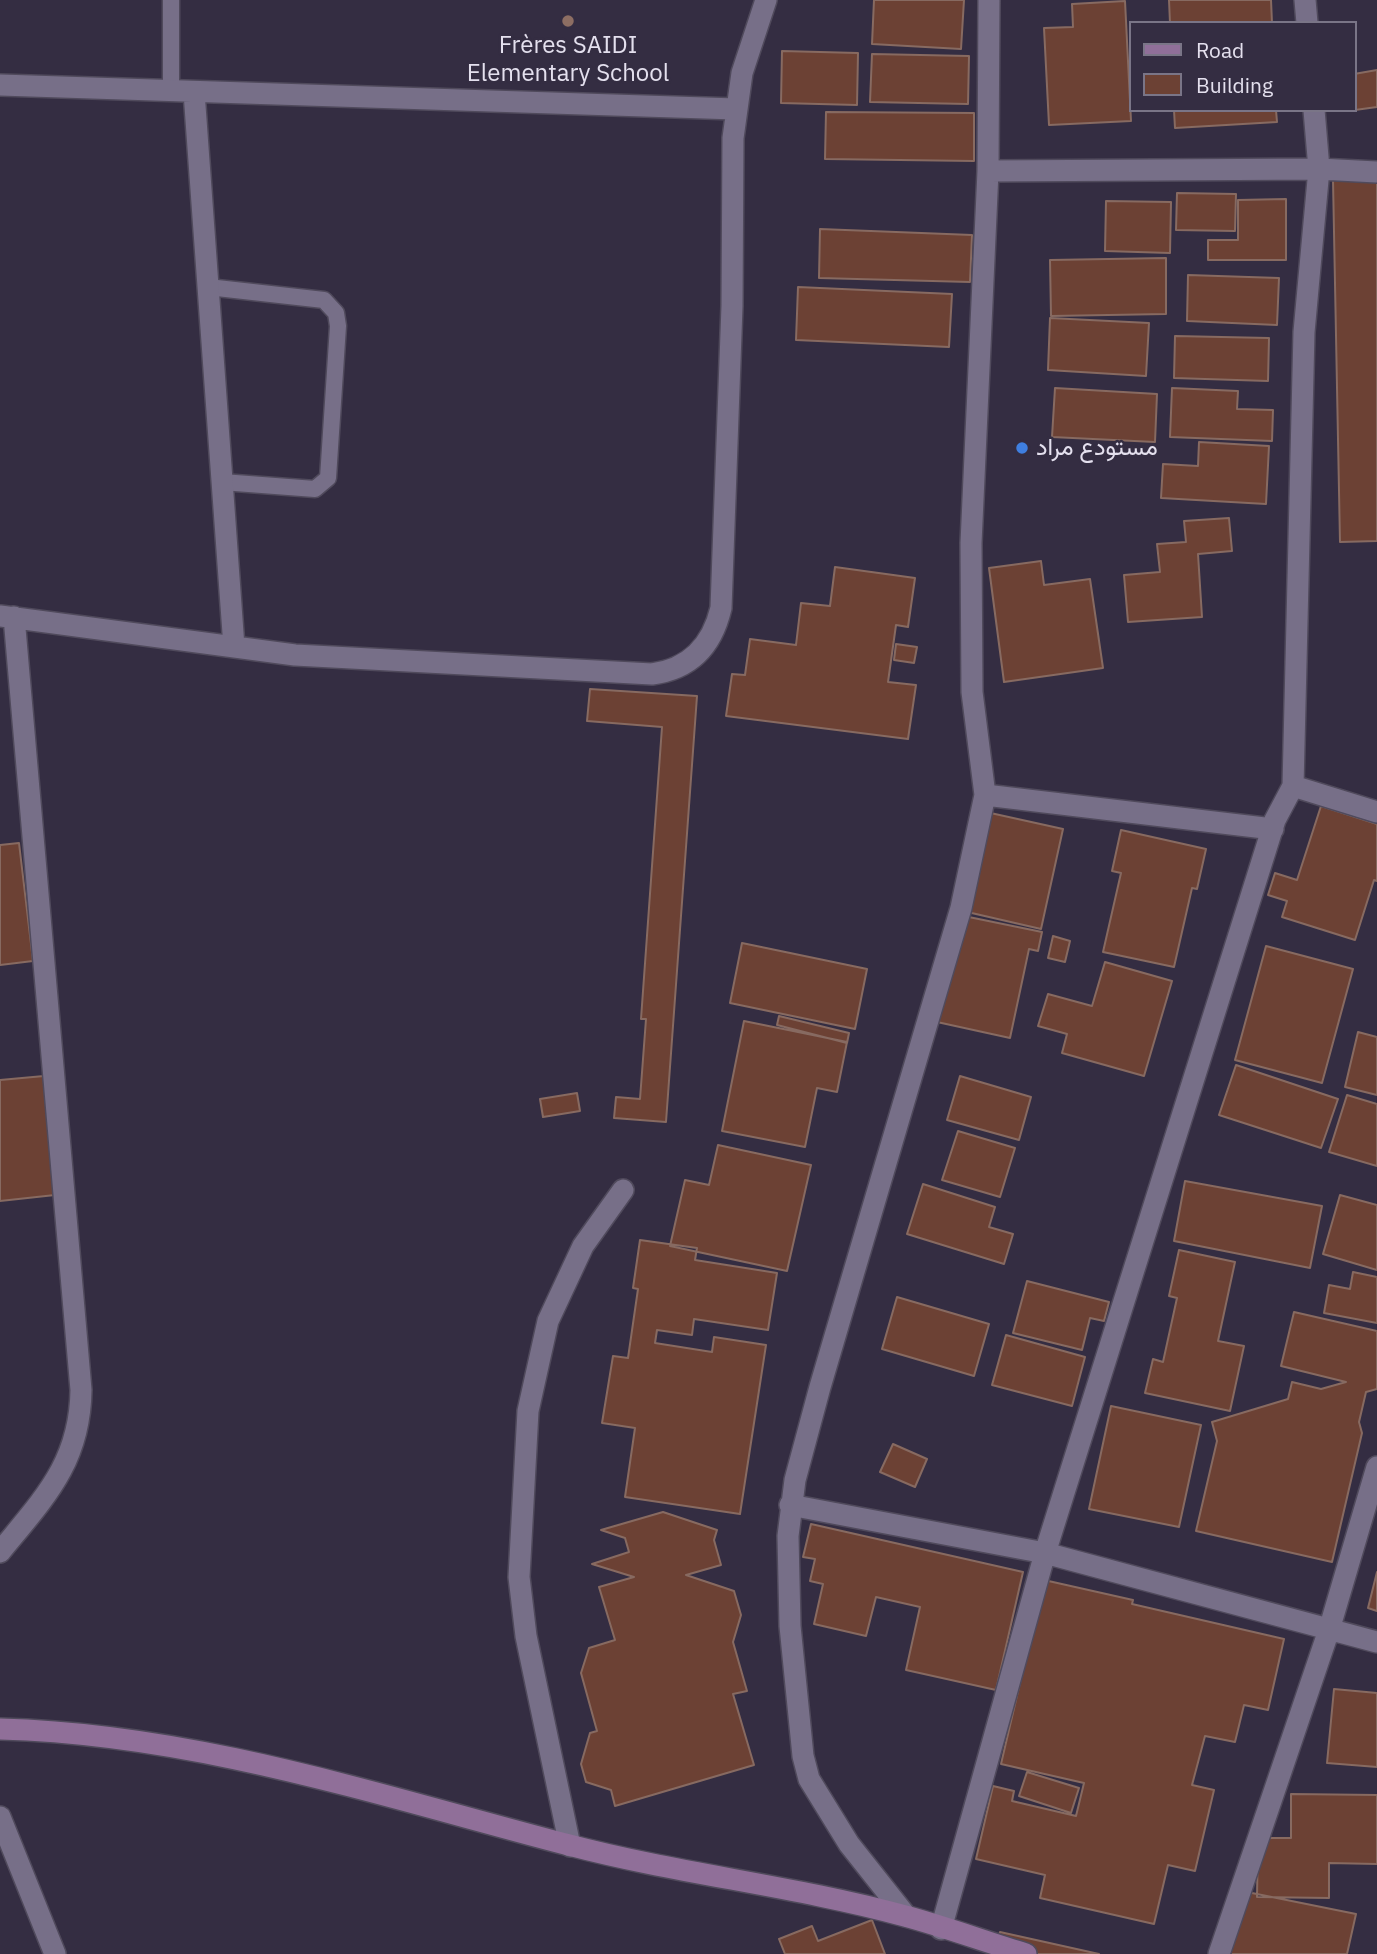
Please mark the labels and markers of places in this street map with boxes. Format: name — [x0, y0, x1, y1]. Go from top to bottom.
marker: Frères SAIDI Elementary School — [560, 13, 576, 29]
place label: Frères SAIDI Elementary School — [467, 32, 669, 88]
place label: مستودع مراد — [1036, 434, 1158, 462]
marker: مستودع مراد — [1014, 440, 1030, 456]

